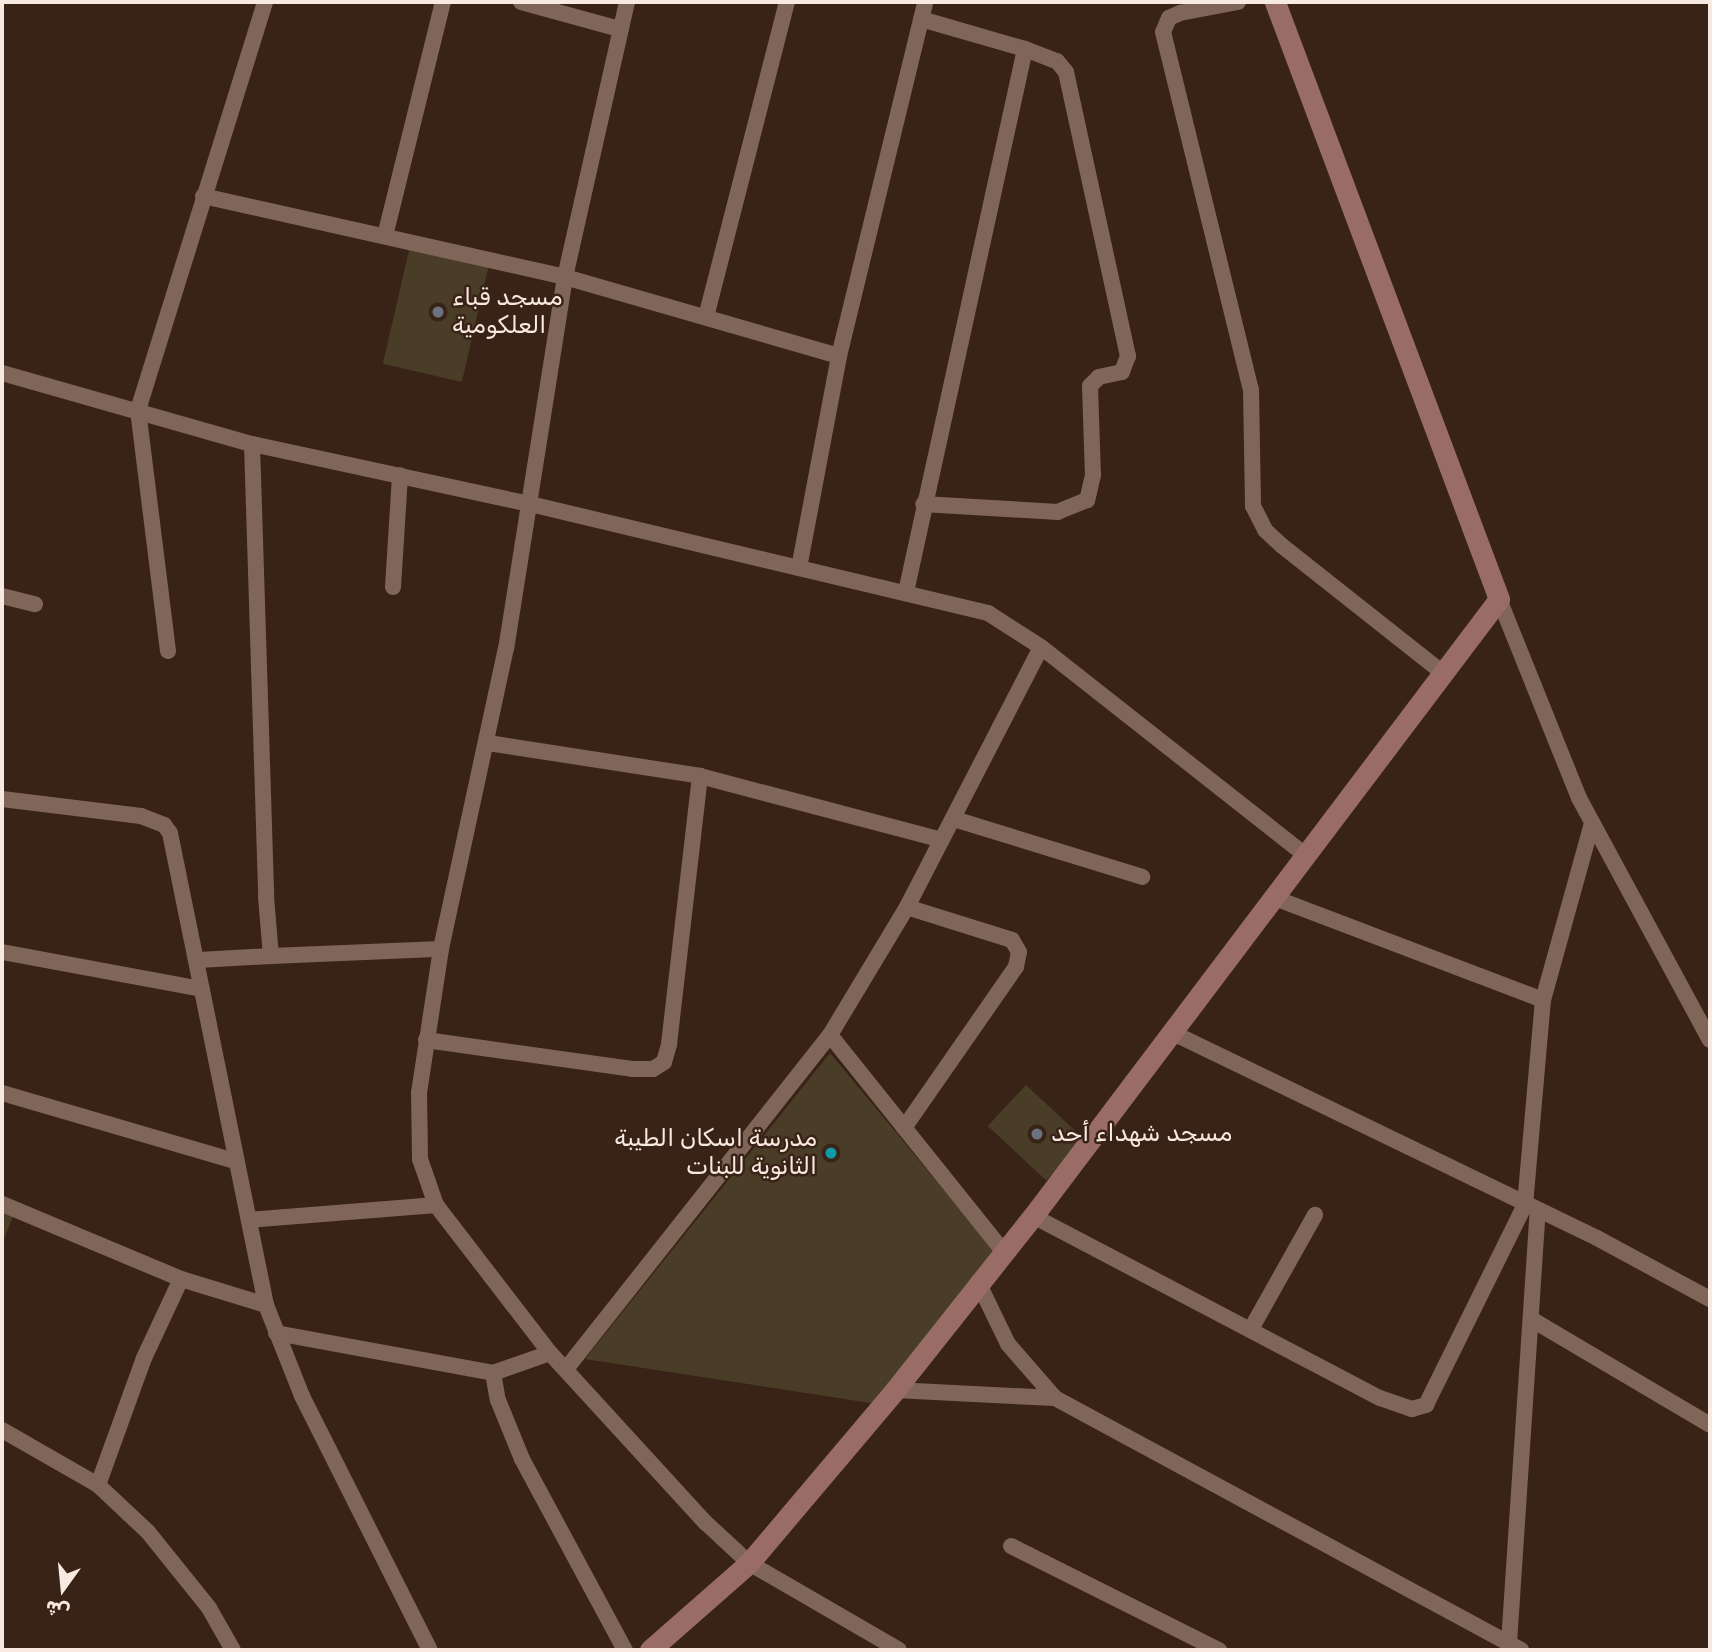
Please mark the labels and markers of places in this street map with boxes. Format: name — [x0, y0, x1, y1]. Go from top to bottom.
place label: مسجد قباء العلكومية — [452, 284, 562, 340]
marker: مسجد قباء العلكومية — [430, 304, 446, 320]
place label: مسجد شهداء أحد — [1051, 1120, 1232, 1148]
place label: مدرسة اسكان الطيبة الثانوية للبنات — [614, 1125, 817, 1181]
marker: مسجد شهداء أحد — [1029, 1126, 1045, 1142]
marker: مدرسة اسكان الطيبة الثانوية للبنات — [823, 1145, 839, 1161]

